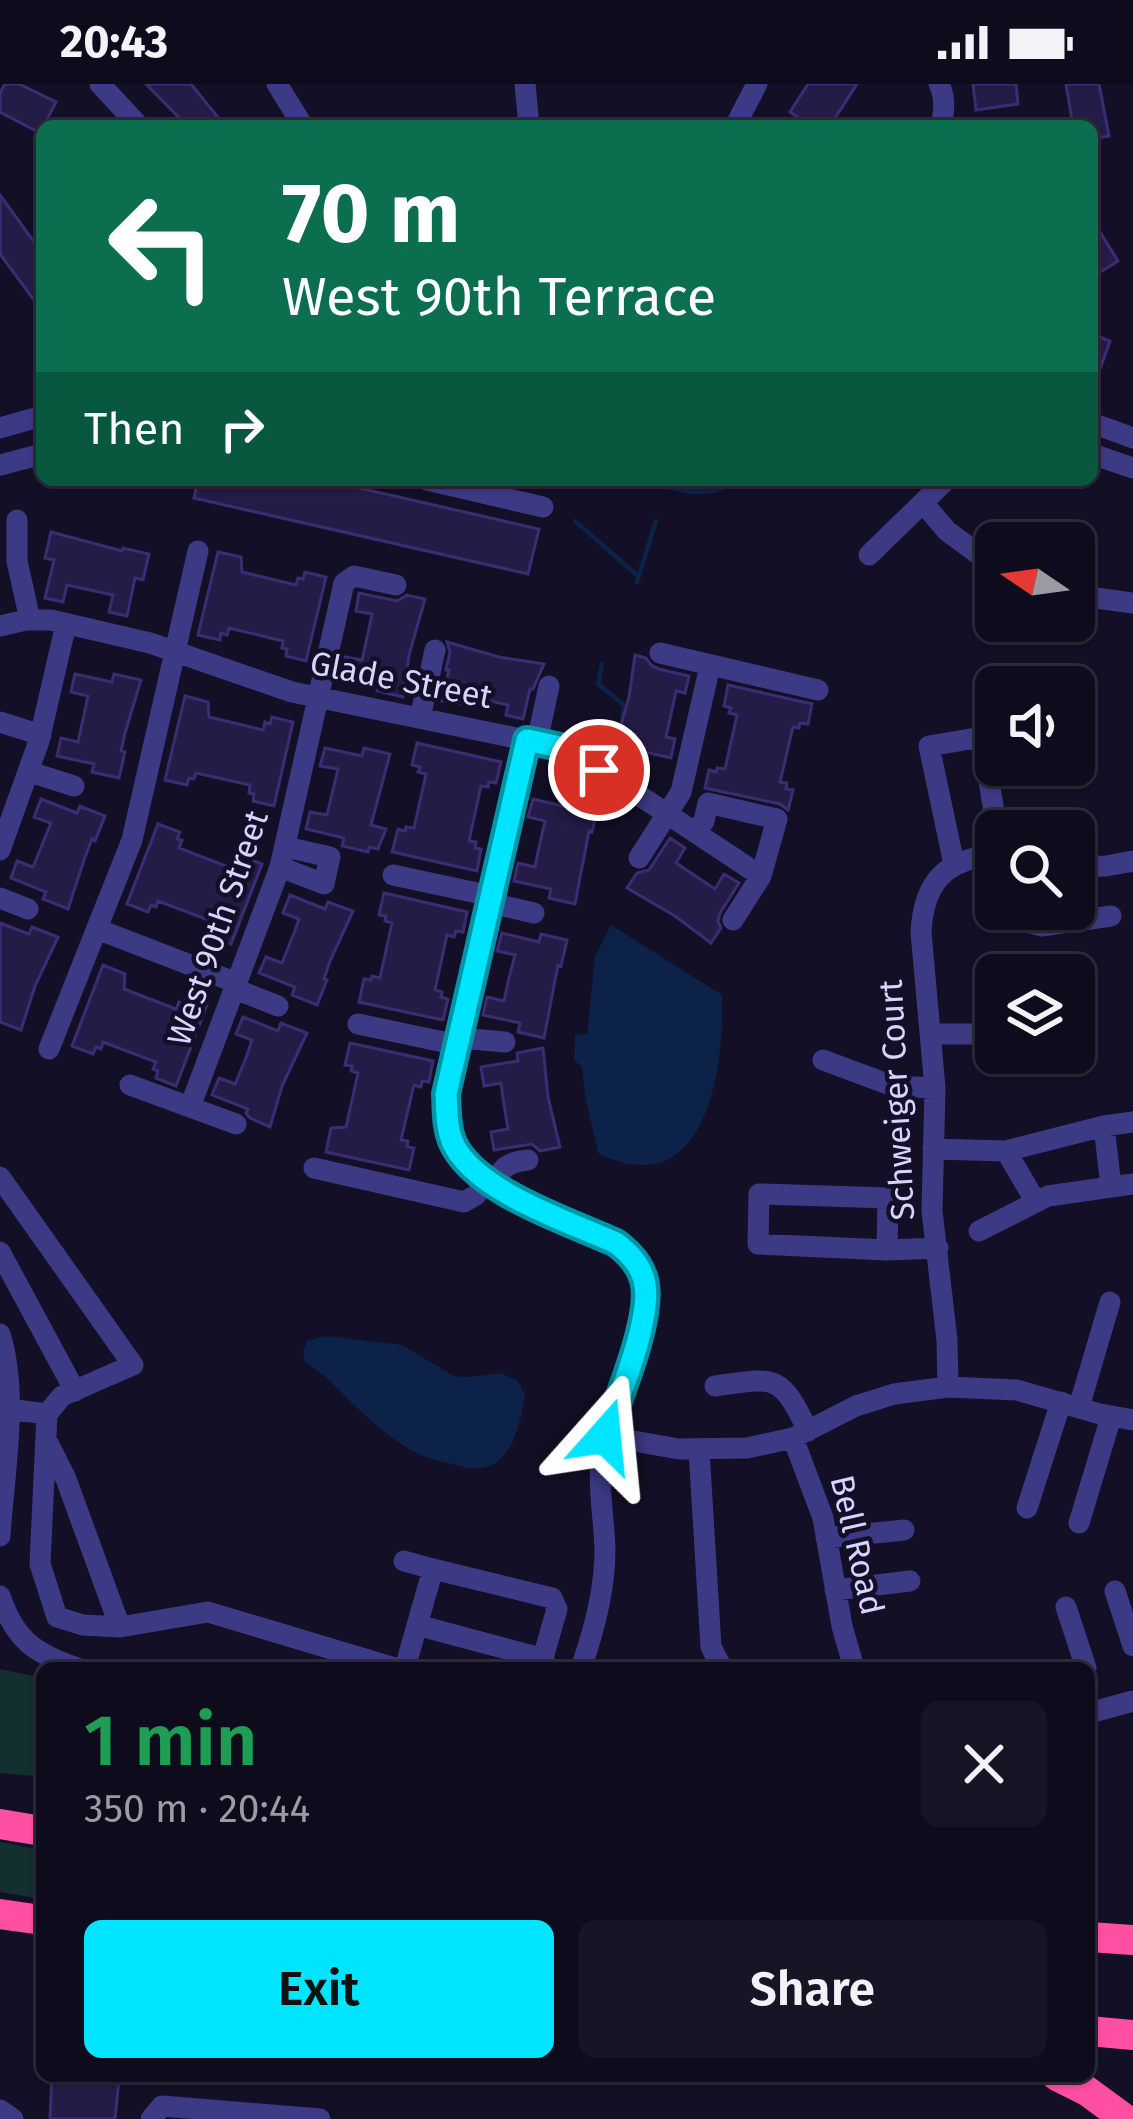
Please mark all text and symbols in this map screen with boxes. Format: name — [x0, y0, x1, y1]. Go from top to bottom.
text: 20:43 — [60, 15, 168, 69]
text: 70 m — [282, 163, 460, 264]
icon: left — [84, 168, 240, 324]
text: West 90th Terrace — [282, 265, 716, 329]
icon: right — [209, 396, 275, 462]
text: Then — [84, 402, 185, 456]
north arrow — [975, 522, 1095, 642]
map controls — [975, 522, 1095, 1074]
street label: Glade Street — [307, 643, 495, 717]
button: sound — [975, 666, 1095, 786]
pin — [548, 719, 650, 821]
icon: arrive — [566, 737, 632, 803]
street label: West 90th Street — [159, 805, 277, 1051]
button: search — [975, 810, 1095, 930]
button: layers — [975, 954, 1095, 1074]
street label: Schweiger Court — [871, 978, 923, 1221]
position arrow — [542, 1373, 668, 1499]
street label: Bell Road — [822, 1471, 892, 1619]
text: 1 min — [84, 1698, 257, 1784]
button: close — [921, 1701, 1047, 1827]
text: 350 m · 20:44 — [84, 1786, 310, 1832]
button: Exit — [84, 1920, 554, 2058]
button: Share — [578, 1920, 1047, 2058]

